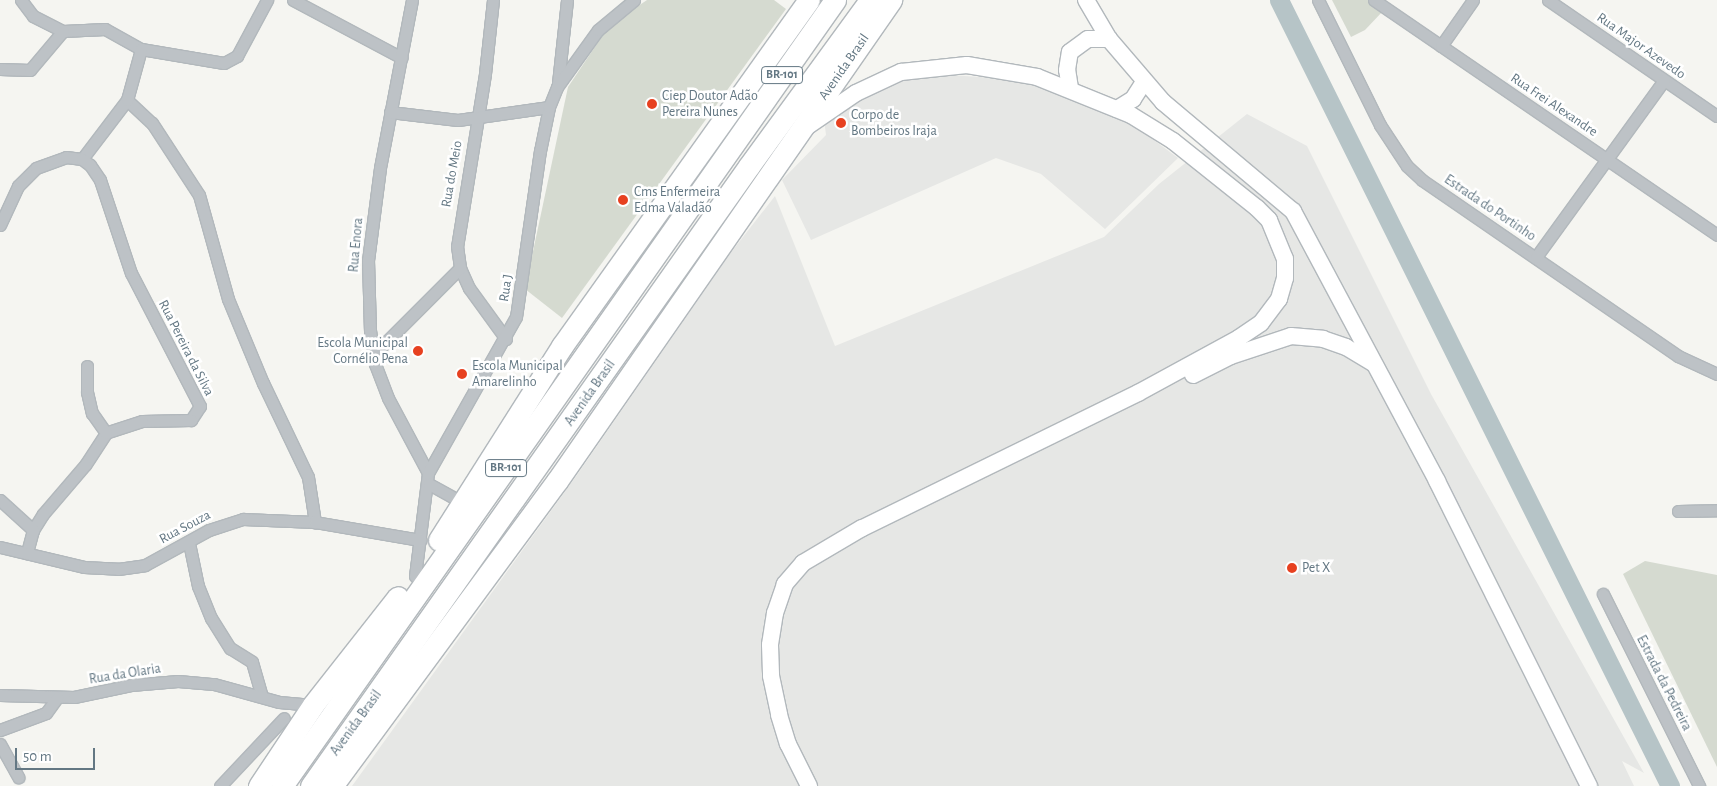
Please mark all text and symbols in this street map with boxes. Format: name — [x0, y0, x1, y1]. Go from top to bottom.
street label: Rua Major Azevedo — [1593, 9, 1689, 83]
street label: Avenida Brasil — [815, 31, 873, 103]
road number: BR-101 — [761, 66, 803, 84]
street label: Rua Frei Alexandre — [1507, 70, 1601, 140]
place label: Ciep Doutor Adão Pereira Nunes — [662, 88, 758, 120]
marker: Ciep Doutor Adão Pereira Nunes — [646, 98, 658, 110]
place label: Corpo de Bombeiros Iraja — [851, 107, 937, 140]
marker: Corpo de Bombeiros Iraja — [835, 117, 847, 129]
street label: Rua do Meio — [438, 139, 466, 209]
street label: Estrada do Portinho — [1441, 171, 1539, 245]
place label: Cms Enfermeira Edma Valadão — [634, 184, 720, 216]
marker: Cms Enfermeira Edma Valadão — [616, 193, 630, 207]
street label: Rua Enora — [345, 217, 367, 273]
street label: Rua J — [496, 273, 516, 303]
street label: Rua Pereira da Silva — [155, 297, 217, 399]
place label: Escola Municipal Cornélio Pena — [317, 335, 408, 368]
marker: Escola Municipal Cornélio Pena — [412, 345, 424, 357]
street label: Avenida Brasil — [561, 357, 619, 429]
place label: Escola Municipal Amarelinho — [472, 358, 563, 391]
marker: Escola Municipal Amarelinho — [456, 368, 468, 380]
road number: BR-101 — [485, 458, 527, 478]
street label: Rua Souza — [156, 506, 214, 548]
place label: Pet X — [1302, 560, 1330, 576]
marker: Pet X — [1286, 562, 1298, 574]
street label: Estrada da Pedreira — [1633, 632, 1695, 734]
street label: Rua da Olaria — [88, 660, 162, 688]
street label: Avenida Brasil — [327, 687, 385, 759]
scale bar — [18, 738, 98, 770]
text: 50 m — [23, 749, 52, 764]

